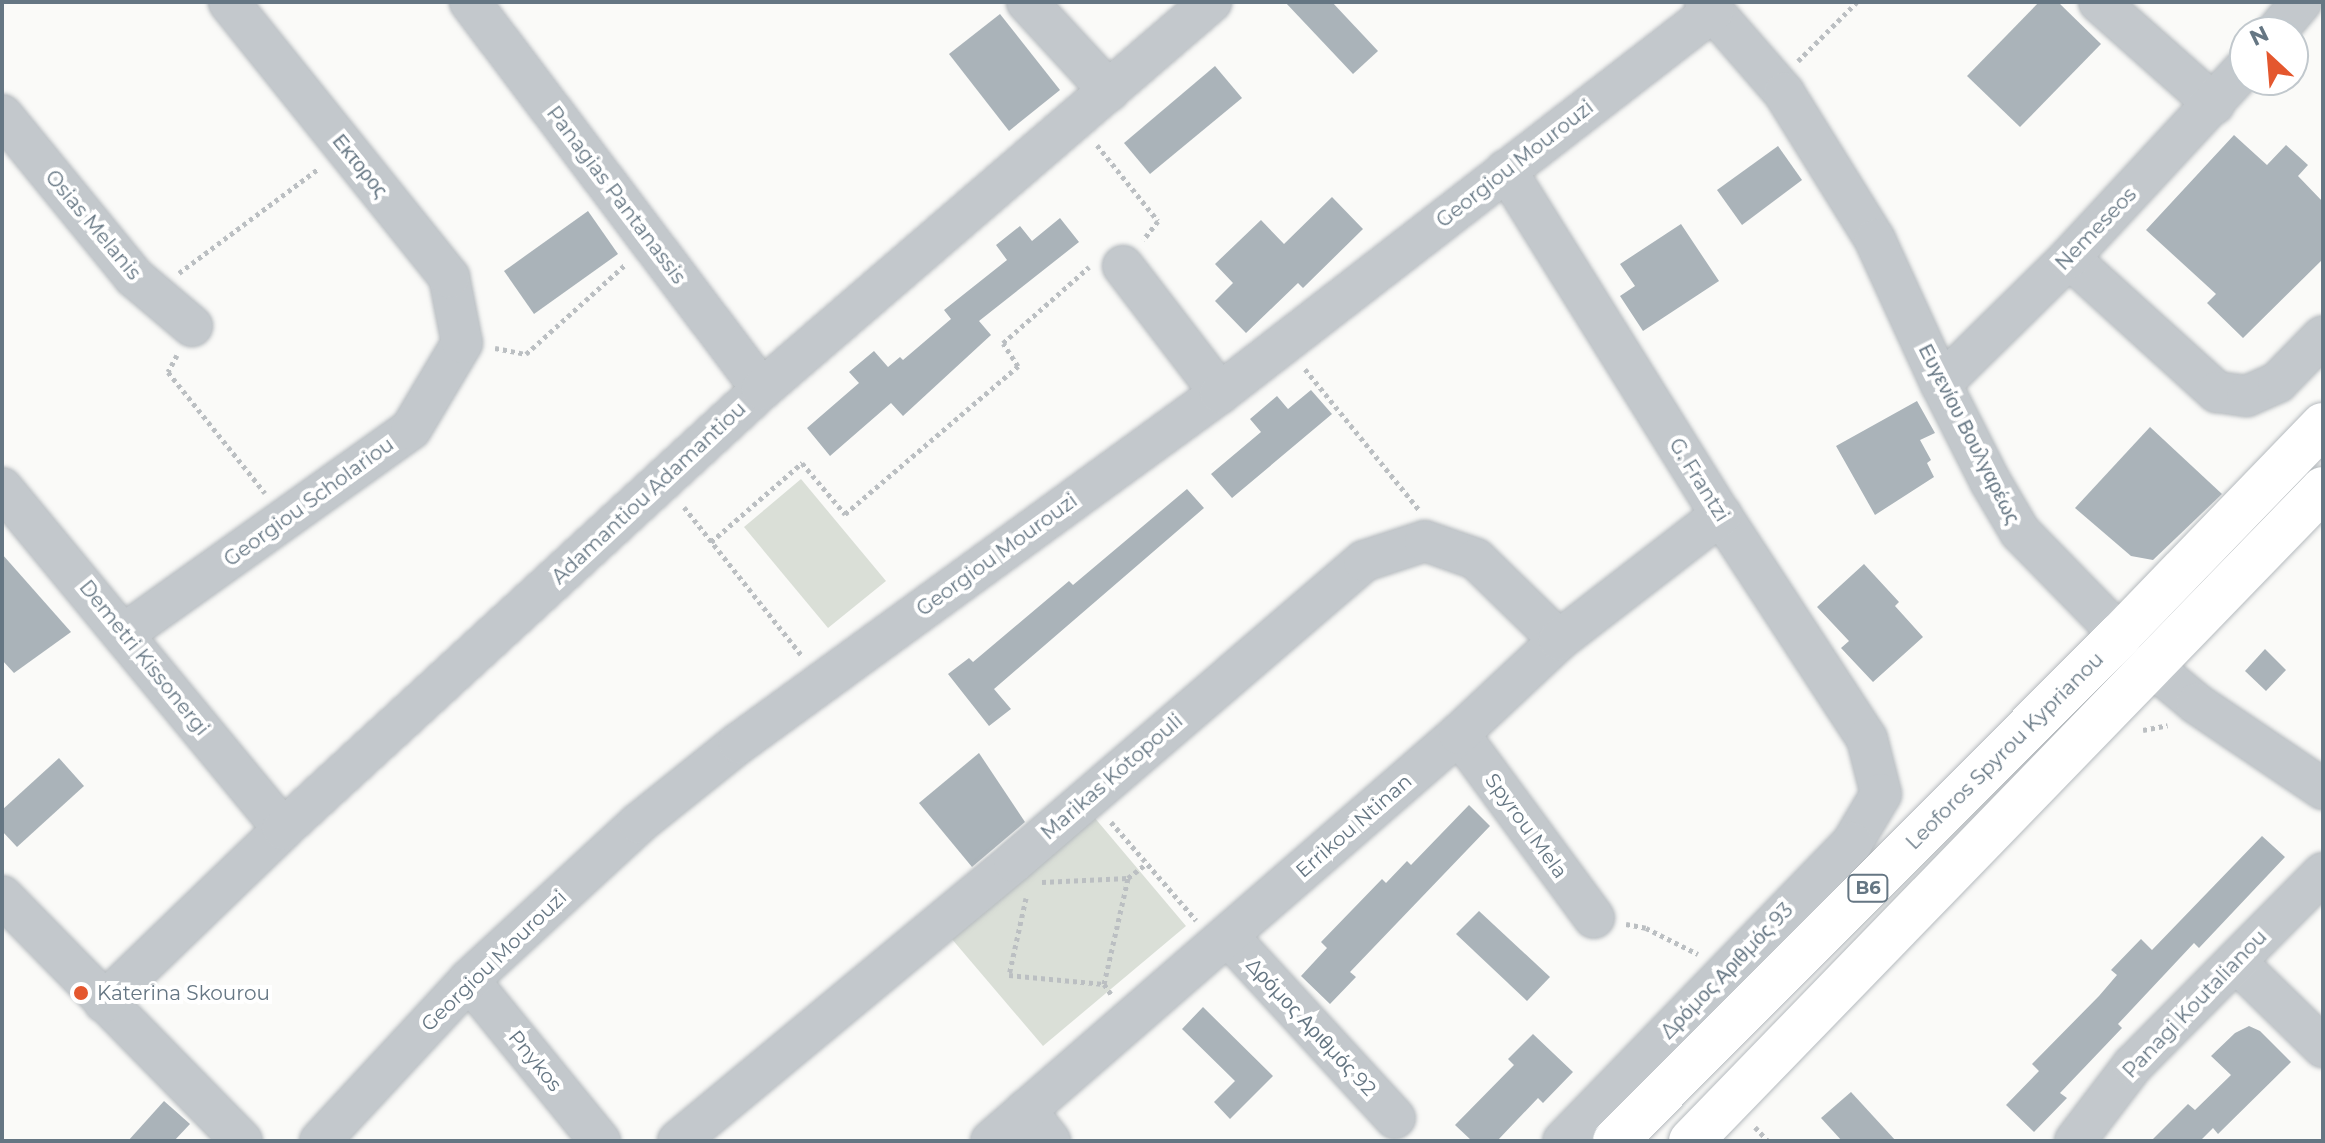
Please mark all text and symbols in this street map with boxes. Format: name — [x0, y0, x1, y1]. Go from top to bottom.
north arrow — [2229, 16, 2309, 96]
text: N — [2245, 20, 2273, 52]
street label: Georgiou Mourouzi — [1432, 95, 1598, 233]
street label: Panagias Pantanassis — [541, 102, 691, 288]
street label: Εκτορος — [327, 130, 393, 202]
street label: Osias Melanis — [40, 165, 146, 285]
street label: Nemeseos — [2051, 183, 2141, 275]
street label: Ευγενίου Βουλγαρέως — [1913, 340, 2025, 528]
street label: Adamantiou Adamantiou — [547, 397, 751, 589]
street label: Georgiou Scholariou — [219, 432, 399, 572]
street label: G. Frantzi — [1664, 434, 1734, 526]
street label: Georgiou Mourouzi — [912, 489, 1082, 621]
street label: Demetri Kissonergi — [74, 576, 214, 740]
street label: Leoforos Spyrou Kyprianou — [1901, 647, 2109, 855]
street label: Marikas Kotopouli — [1036, 709, 1188, 845]
street label: Errikou Ntinan — [1291, 769, 1417, 883]
street label: Spyrou Mela — [1480, 769, 1572, 883]
road number: B6 — [1846, 874, 1890, 902]
street label: Georgiou Mourouzi — [416, 885, 572, 1037]
street label: Δρόμος Αριθμός 93 — [1656, 898, 1798, 1044]
street label: Panagi Koutalianou — [2118, 925, 2272, 1083]
street label: Δρόμος Αριθμός 92 — [1241, 953, 1381, 1101]
place label: Katerina Skourou — [97, 981, 270, 1005]
marker: Katerina Skourou — [72, 984, 90, 1002]
street label: Pnykos — [503, 1026, 567, 1096]

